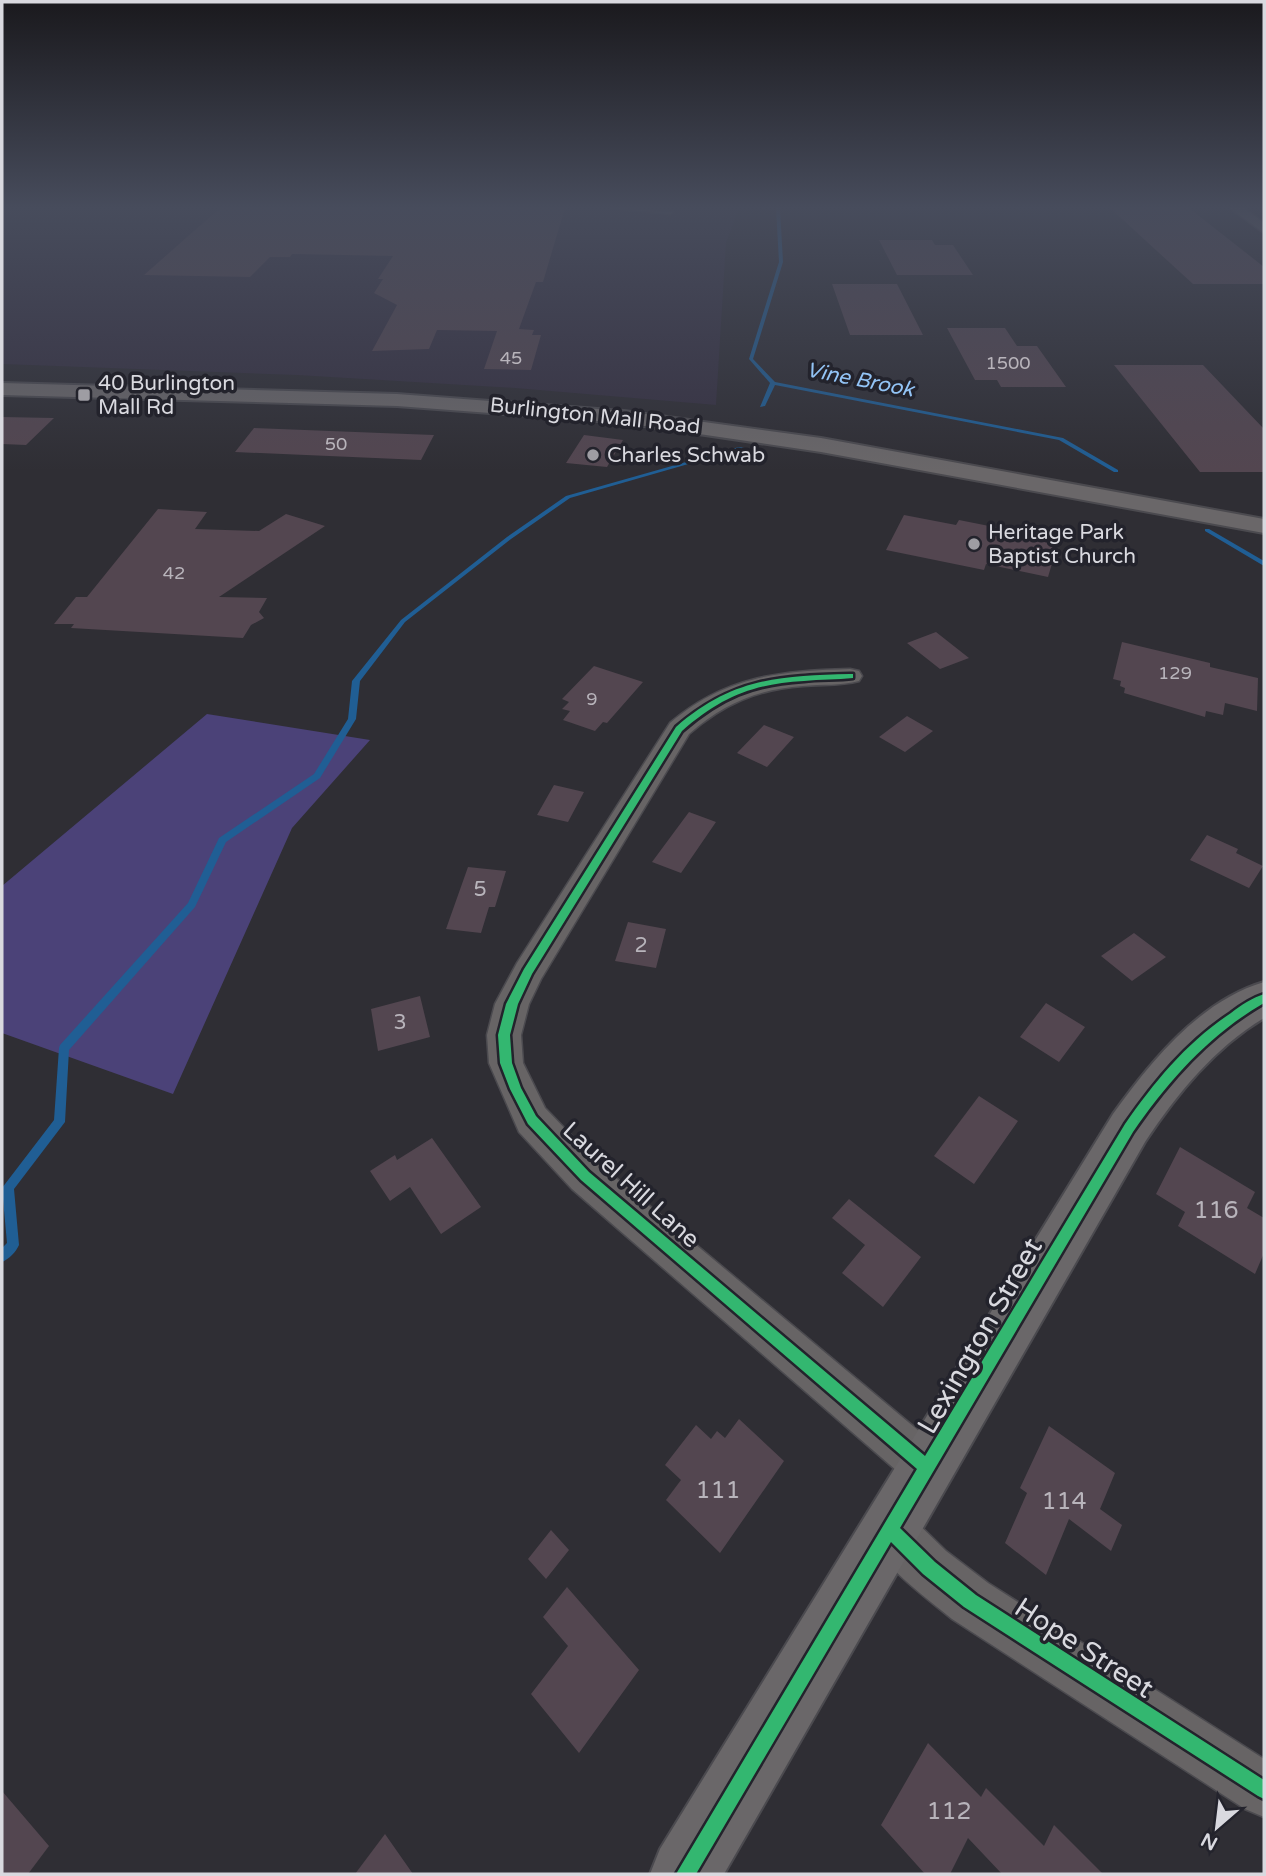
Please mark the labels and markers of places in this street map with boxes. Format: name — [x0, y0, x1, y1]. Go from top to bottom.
place label: 40 Burlington Mall Rd — [98, 371, 235, 420]
marker: 40 Burlington Mall Rd — [76, 387, 92, 403]
place label: Charles Schwab — [607, 443, 765, 468]
marker: Charles Schwab — [585, 447, 601, 463]
place label: Heritage Park Baptist Church — [988, 520, 1136, 569]
marker: Heritage Park Baptist Church — [966, 536, 982, 552]

